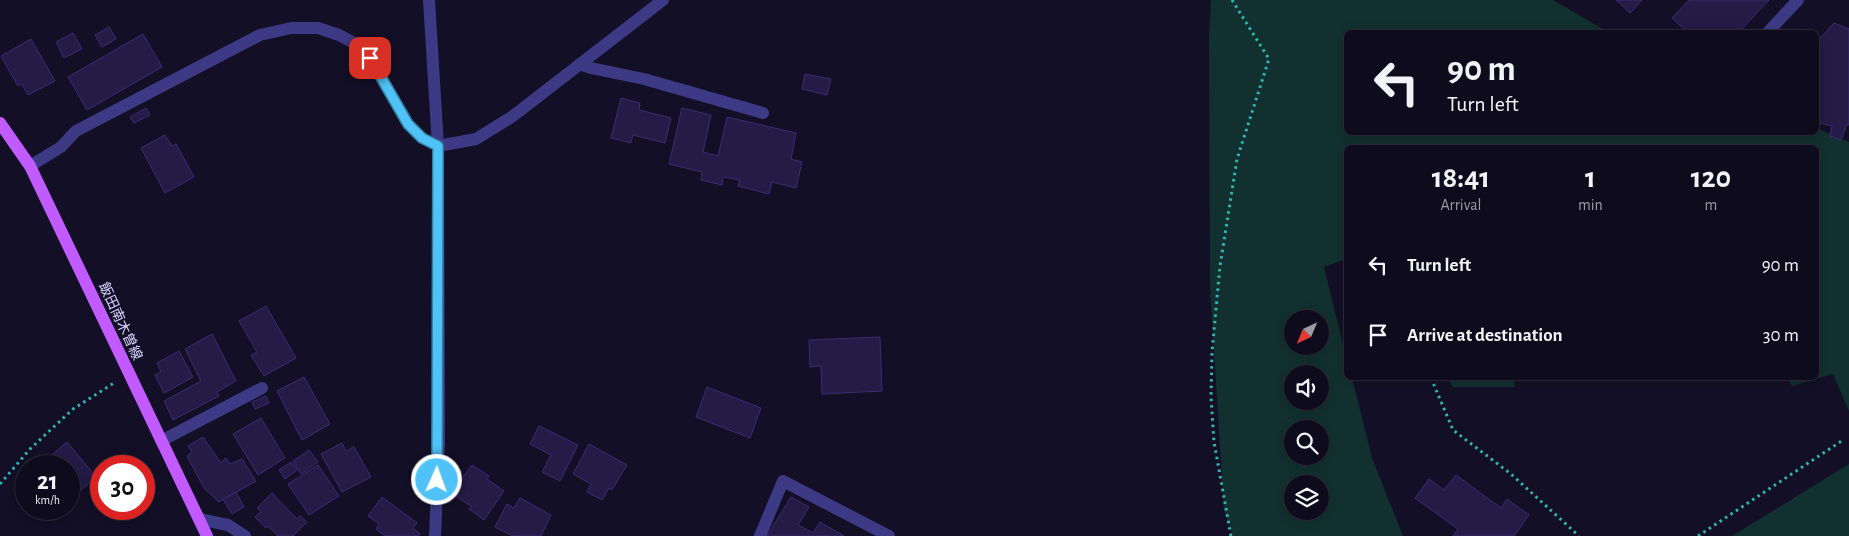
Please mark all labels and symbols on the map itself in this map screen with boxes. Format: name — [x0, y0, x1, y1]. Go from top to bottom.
pin — [349, 37, 391, 79]
street label: 飯田南木曽線 — [96, 280, 145, 362]
north arrow — [1284, 310, 1329, 355]
position arrow — [410, 453, 462, 505]
speed limit sign: 30 — [90, 455, 155, 520]

